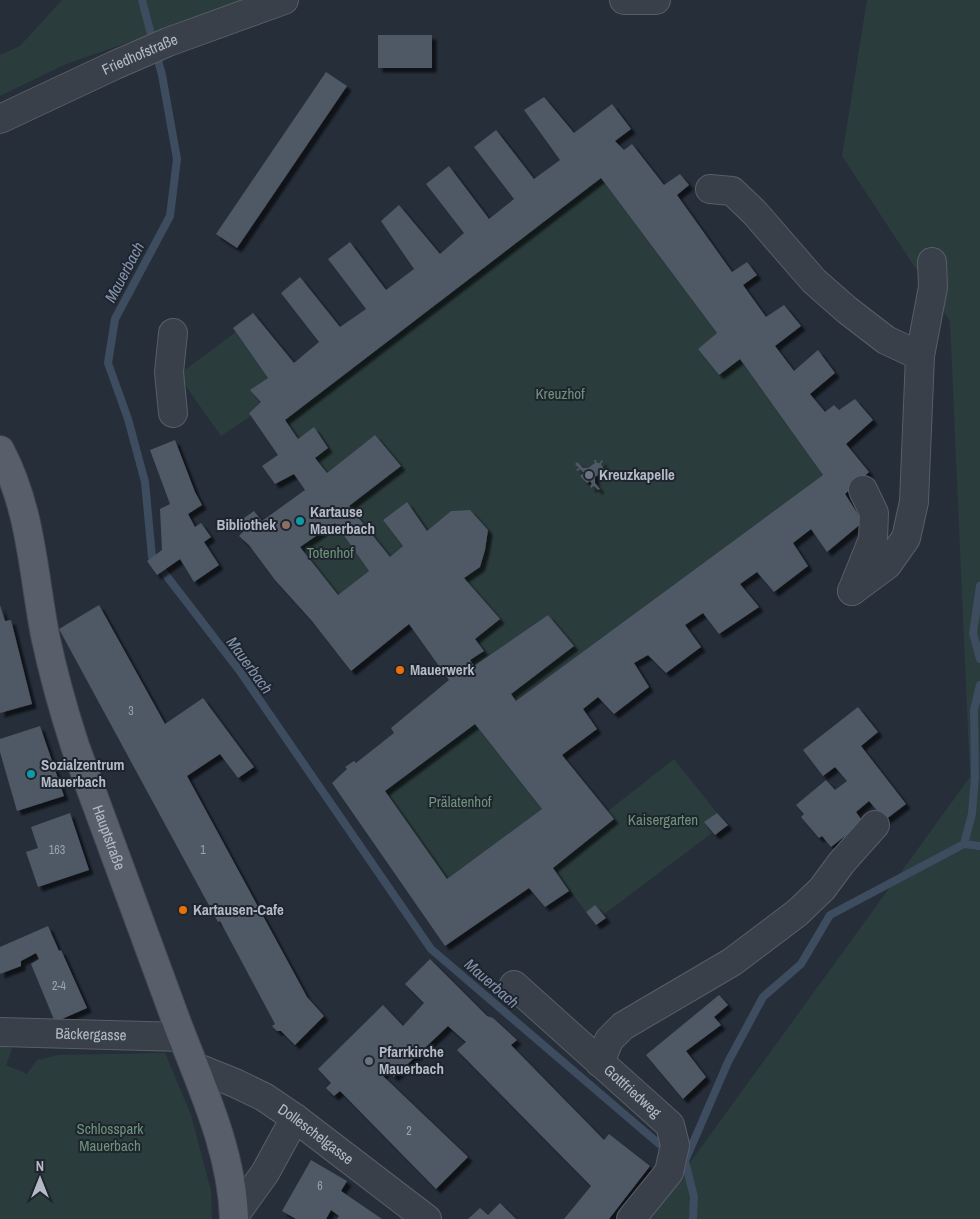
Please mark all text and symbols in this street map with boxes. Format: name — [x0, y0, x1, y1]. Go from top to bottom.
street label: Friedhofstraße — [98, 28, 181, 80]
water label: Mauerbach — [99, 238, 149, 306]
park label: Kreuzhof — [535, 383, 585, 404]
place label: Kreuzkapelle — [599, 464, 675, 485]
marker: Kreuzkapelle — [583, 469, 595, 481]
place label: Kartause Mauerbach — [310, 501, 375, 539]
place label: Bibliothek — [217, 514, 276, 535]
marker: Kartause Mauerbach — [294, 515, 306, 527]
marker: Bibliothek — [280, 519, 292, 531]
park label: Totenhof — [306, 542, 354, 563]
water label: Mauerbach — [222, 632, 278, 698]
place label: Mauerwerk — [410, 659, 474, 680]
marker: Mauerwerk — [394, 664, 406, 676]
house number: 3 — [128, 703, 134, 719]
place label: Sozialzentrum Mauerbach — [41, 754, 124, 792]
marker: Sozialzentrum Mauerbach — [25, 768, 37, 780]
park label: Prälatenhof — [429, 791, 492, 812]
street label: Hauptstraße — [88, 802, 131, 873]
park label: Kaisergarten — [628, 809, 698, 830]
house number: 163 — [49, 842, 65, 858]
house number: 1 — [200, 842, 206, 858]
place label: Kartausen-Cafe — [193, 899, 284, 920]
marker: Kartausen-Cafe — [177, 904, 189, 916]
water label: Mauerbach — [460, 953, 524, 1013]
house number: 2-4 — [52, 978, 67, 994]
street label: Bäckergasse — [55, 1023, 127, 1045]
place label: Pfarrkirche Mauerbach — [379, 1041, 444, 1079]
marker: Pfarrkirche Mauerbach — [363, 1055, 375, 1067]
street label: Gottfriedweg — [599, 1059, 666, 1122]
street label: Dolleschelgasse — [274, 1098, 358, 1169]
park label: Schlosspark Mauerbach — [77, 1118, 144, 1156]
house number: 2 — [406, 1123, 412, 1139]
north arrow — [15, 1154, 65, 1204]
text: N — [36, 1157, 44, 1175]
house number: 6 — [317, 1178, 323, 1194]

